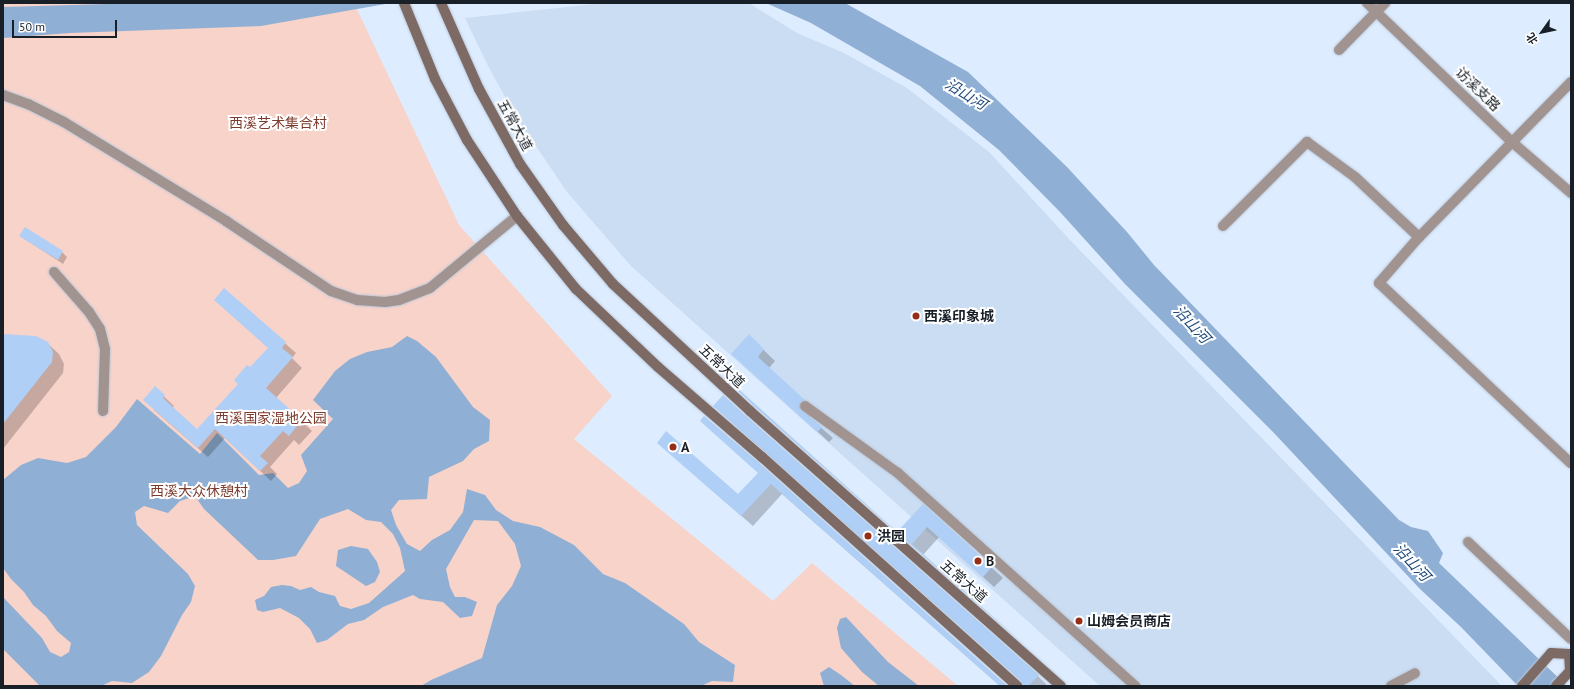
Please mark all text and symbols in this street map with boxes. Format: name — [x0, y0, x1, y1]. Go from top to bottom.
scale bar — [14, 12, 119, 38]
north arrow — [1522, 12, 1562, 52]
text: 50 m — [19, 19, 45, 34]
text: 北 — [1523, 30, 1541, 47]
street label: 访溪支路 — [1452, 64, 1504, 114]
water label: 沿山河 — [942, 75, 990, 113]
street label: 五常大道 — [494, 96, 536, 154]
park label: 西溪艺术集合村 — [229, 115, 327, 131]
water label: 沿山河 — [1170, 301, 1214, 347]
place label: 西溪印象城 — [924, 308, 994, 324]
marker: 西溪印象城 — [911, 311, 921, 321]
street label: 五常大道 — [696, 341, 748, 391]
park label: 西溪国家湿地公园 — [215, 410, 327, 426]
place label: A — [681, 439, 689, 455]
marker: A — [668, 442, 678, 452]
park label: 西溪大众休憩村 — [150, 483, 248, 499]
place label: 洪园 — [877, 528, 905, 544]
marker: 洪园 — [862, 530, 874, 542]
water label: 沿山河 — [1390, 539, 1434, 585]
place label: B — [986, 553, 994, 569]
street label: 五常大道 — [937, 556, 991, 606]
marker: B — [973, 556, 983, 566]
place label: 山姆会员商店 — [1087, 613, 1171, 629]
marker: 山姆会员商店 — [1074, 616, 1084, 626]

